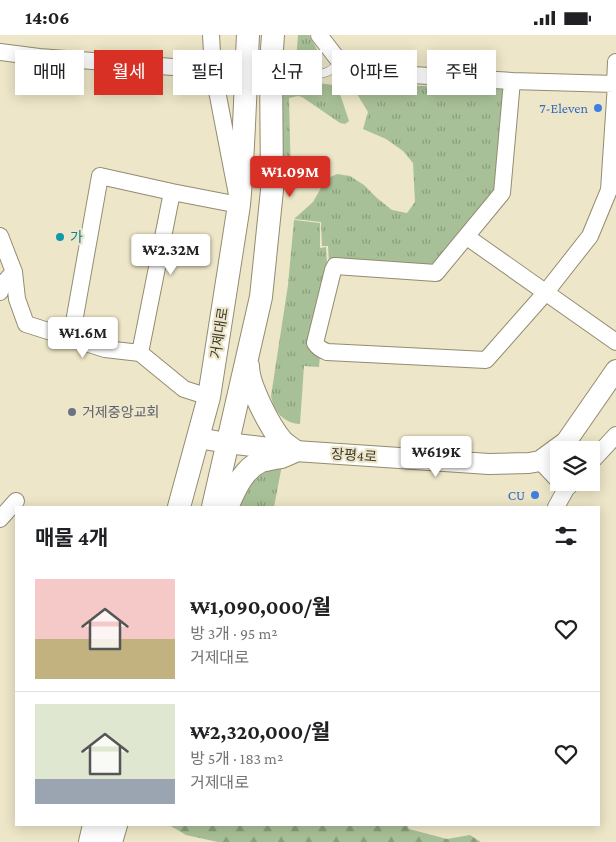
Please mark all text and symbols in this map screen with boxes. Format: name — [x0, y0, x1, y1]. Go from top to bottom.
text: 14:06 — [25, 7, 70, 28]
chip: 매매 — [15, 50, 84, 95]
chip: 월세 — [94, 50, 163, 95]
chip: 필터 — [173, 50, 242, 95]
chip: 신규 — [252, 50, 322, 95]
chip: 아파트 — [332, 50, 417, 95]
chip: 주택 — [427, 50, 496, 95]
place label: 7-Eleven — [539, 100, 588, 116]
marker: 7-Eleven — [592, 102, 604, 114]
pin: ₩1.09M — [249, 155, 331, 198]
text: ₩1.09M — [261, 163, 319, 180]
place label: 가 — [70, 229, 83, 245]
marker: 가 — [54, 231, 66, 243]
pin: ₩2.32M — [130, 233, 212, 276]
text: ₩2.32M — [142, 241, 200, 258]
street label: 거제대로 — [207, 306, 231, 360]
pin: ₩1.6M — [48, 317, 118, 359]
text: ₩1.6M — [59, 324, 107, 341]
place label: 거제중앙교회 — [82, 404, 159, 420]
marker: 거제중앙교회 — [66, 406, 78, 418]
pin: ₩619K — [401, 435, 471, 478]
map controls — [550, 441, 600, 491]
button: layers — [550, 441, 600, 491]
text: ₩619K — [412, 443, 460, 460]
street label: 장평4로 — [331, 445, 378, 465]
place label: CU — [508, 487, 525, 503]
marker: CU — [529, 489, 541, 501]
icon: filters — [552, 522, 580, 550]
text: 매물 4개 — [35, 526, 108, 550]
text: ₩1,090,000/월 — [190, 595, 331, 619]
icon: home — [75, 599, 135, 659]
icon: heart — [552, 615, 580, 643]
text: 방 3개 · 95 m² — [190, 625, 278, 642]
text: 거제대로 — [190, 649, 249, 666]
text: ₩2,320,000/월 — [190, 720, 330, 744]
icon: home — [75, 724, 135, 784]
icon: heart — [552, 740, 580, 768]
text: 방 5개 · 183 m² — [190, 750, 283, 767]
text: 거제대로 — [190, 774, 249, 791]

